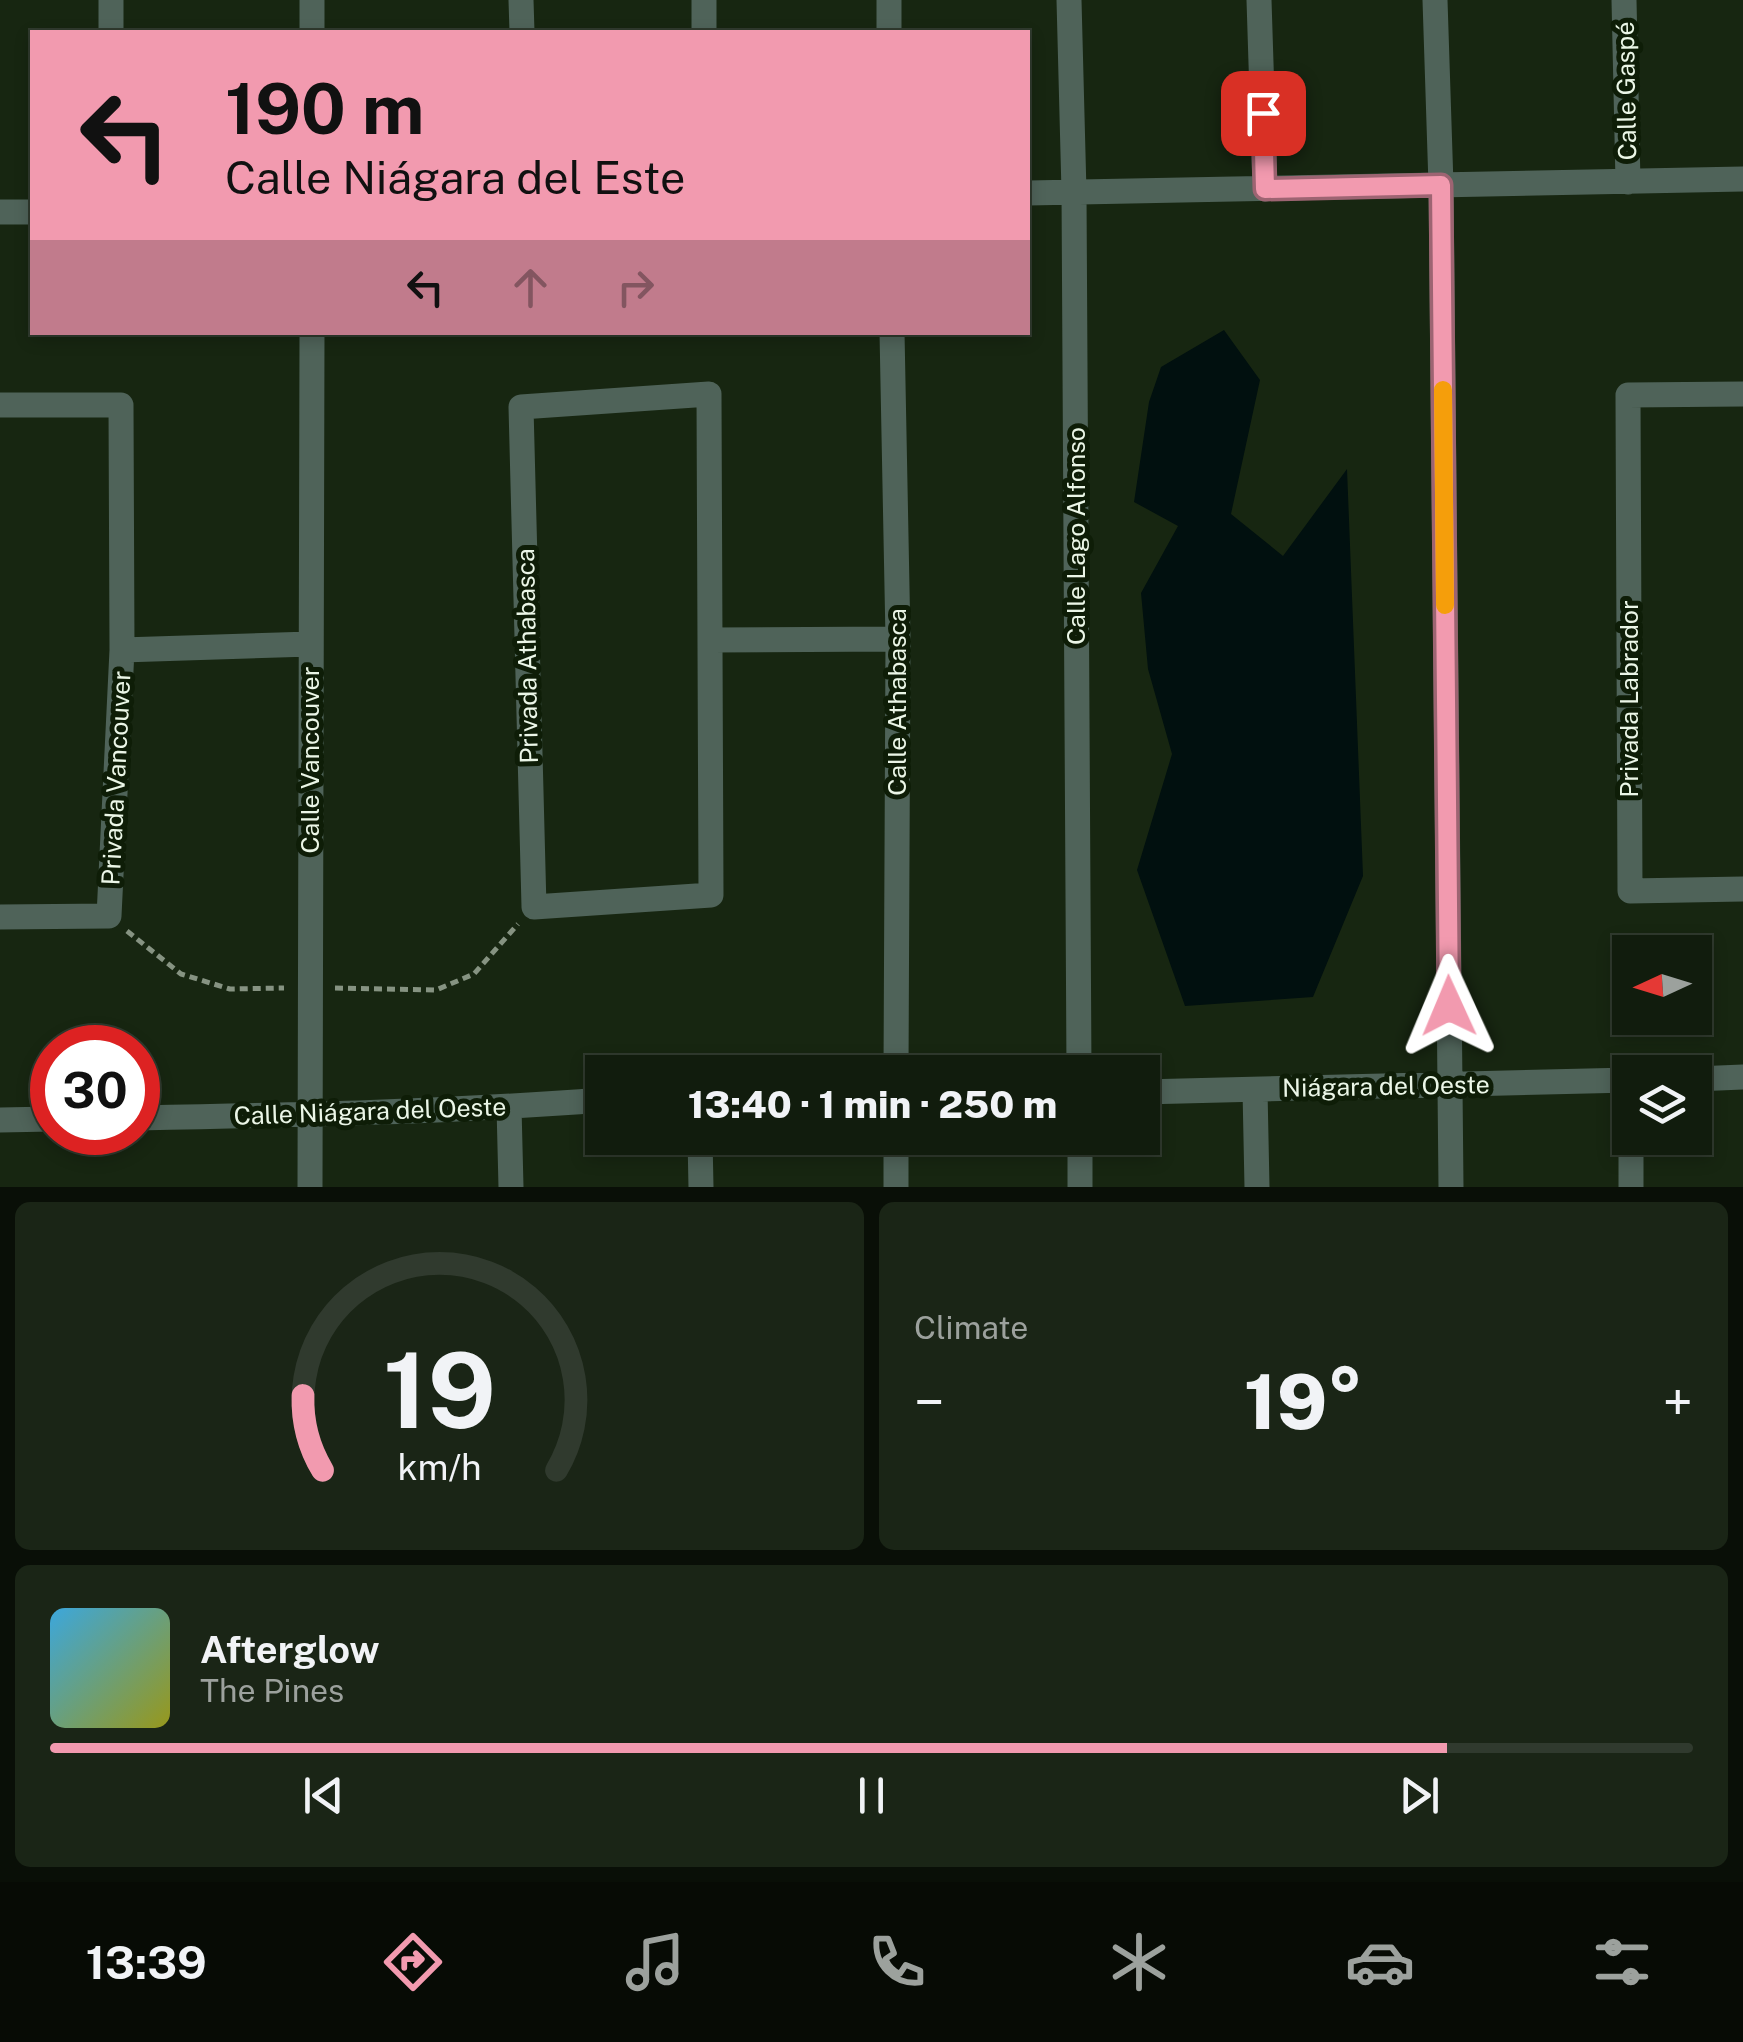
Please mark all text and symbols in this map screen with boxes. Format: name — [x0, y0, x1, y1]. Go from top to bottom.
street label: Calle Gaspé — [1610, 21, 1642, 161]
text: 190 m — [225, 67, 424, 150]
icon: left — [60, 70, 190, 200]
pin — [1221, 71, 1306, 156]
icon: arrive — [1236, 86, 1291, 141]
text: Calle Niágara del Este — [225, 151, 685, 204]
icon: left — [398, 260, 453, 315]
icon: ahead — [503, 260, 558, 315]
icon: right — [608, 260, 663, 315]
street label: Calle Lago Alfonso — [1061, 427, 1091, 645]
street label: Privada Athabasca — [510, 548, 544, 764]
street label: Privada Labrador — [1614, 600, 1644, 798]
street label: Calle Athabasca — [882, 608, 912, 796]
street label: Calle Vancouver — [295, 667, 325, 853]
street label: Privada Vancouver — [95, 670, 137, 886]
north arrow — [1612, 935, 1712, 1035]
map controls — [1612, 935, 1712, 1155]
position arrow — [1397, 954, 1501, 1058]
speed limit sign: 30 — [30, 1025, 160, 1155]
button: layers — [1612, 1055, 1712, 1155]
street label: Niágara del Oeste — [1282, 1069, 1490, 1103]
text: 13:40 · 1 min · 250 m — [688, 1082, 1057, 1127]
street label: Calle Niágara del Oeste — [233, 1091, 507, 1131]
text: Climate — [914, 1309, 1028, 1346]
text: 19 — [383, 1329, 496, 1451]
text: 19° — [1244, 1358, 1363, 1446]
text: − — [914, 1370, 945, 1434]
text: + — [1663, 1370, 1693, 1434]
text: km/h — [397, 1446, 482, 1488]
text: Afterglow — [200, 1627, 380, 1672]
text: The Pines — [200, 1672, 344, 1709]
icon: previous — [296, 1768, 351, 1823]
icon: pause — [844, 1768, 899, 1823]
icon: next — [1392, 1768, 1447, 1823]
icon: directions — [378, 1927, 448, 1997]
icon: music — [620, 1927, 690, 1997]
icon: phone — [862, 1927, 932, 1997]
icon: climate — [1104, 1927, 1174, 1997]
icon: car — [1345, 1927, 1415, 1997]
icon: filters — [1587, 1927, 1657, 1997]
text: 13:39 — [86, 1936, 207, 1989]

